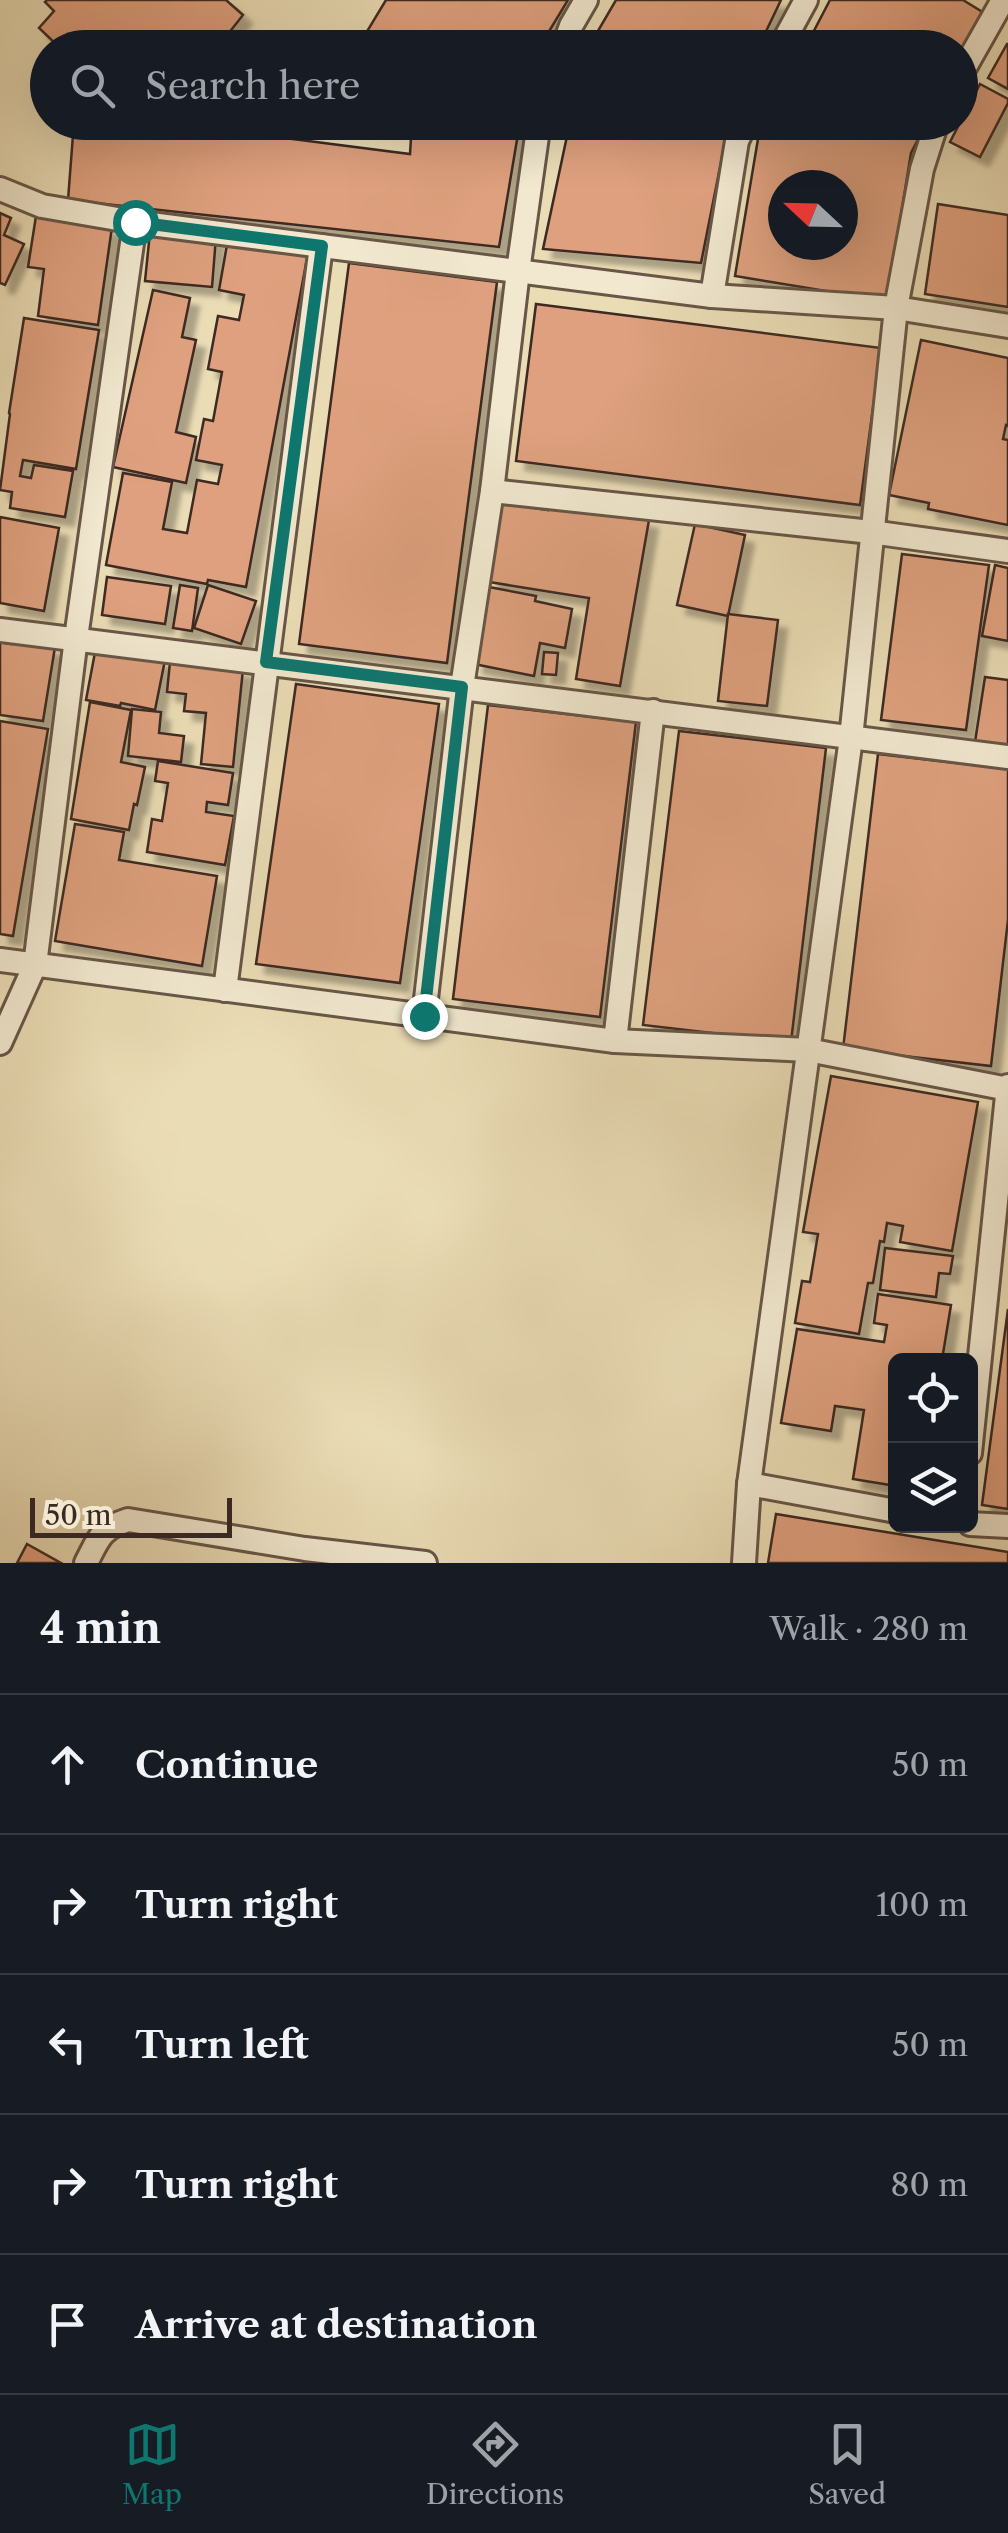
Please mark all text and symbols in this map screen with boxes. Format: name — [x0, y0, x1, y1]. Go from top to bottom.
search box — [30, 30, 978, 140]
icon: search — [65, 58, 120, 113]
text: Search here — [145, 62, 360, 109]
north arrow — [768, 170, 858, 260]
route start — [113, 200, 159, 246]
route end — [402, 994, 448, 1040]
map controls — [888, 1353, 978, 1533]
button: locate — [888, 1353, 978, 1443]
button: layers — [888, 1443, 978, 1533]
scale bar — [30, 1493, 232, 1538]
text: 50 m — [45, 1498, 112, 1532]
text: 4 min — [40, 1602, 161, 1654]
text: Walk · 280 m — [770, 1609, 968, 1648]
icon: ahead — [40, 1737, 95, 1792]
text: Continue — [135, 1741, 318, 1788]
text: 50 m — [892, 1745, 968, 1784]
icon: right — [40, 1877, 95, 1932]
text: Turn right — [135, 1881, 338, 1928]
text: 100 m — [876, 1885, 968, 1924]
icon: left — [40, 2017, 95, 2072]
text: Turn left — [135, 2021, 309, 2068]
text: 50 m — [892, 2025, 968, 2064]
icon: right — [40, 2157, 95, 2212]
text: Turn right — [135, 2161, 338, 2208]
text: 80 m — [890, 2165, 968, 2204]
icon: arrive — [40, 2297, 95, 2352]
text: Arrive at destination — [135, 2301, 538, 2348]
tab: Map — [122, 2417, 182, 2511]
tab: Directions — [426, 2417, 564, 2511]
tab: Saved — [808, 2417, 886, 2511]

